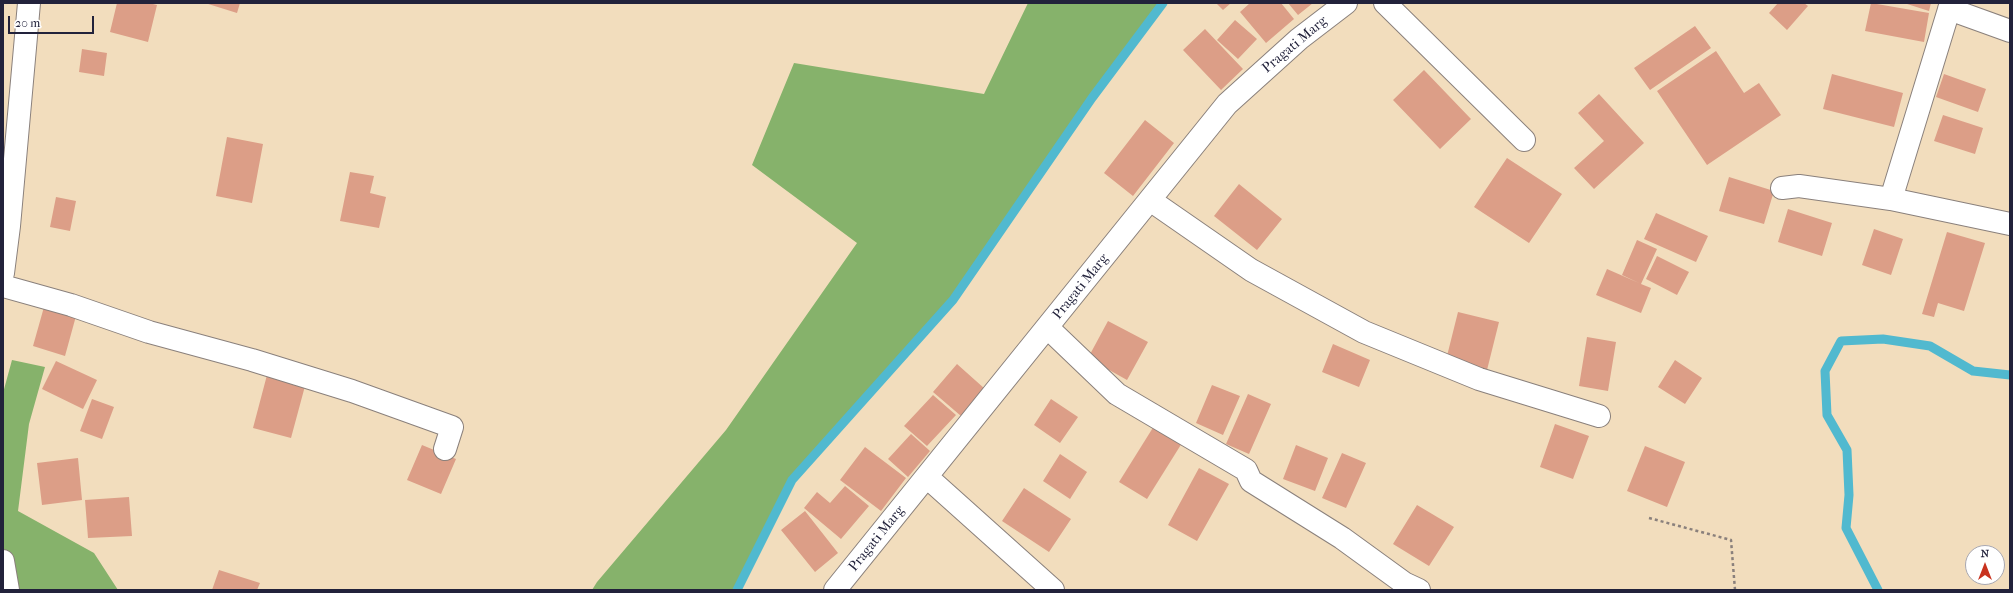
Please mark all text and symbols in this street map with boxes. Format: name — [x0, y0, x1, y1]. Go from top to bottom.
scale bar — [10, 8, 96, 34]
street label: Pragati Marg — [1259, 13, 1331, 77]
text: 20 m — [15, 16, 40, 30]
street label: Pragati Marg — [1049, 251, 1113, 323]
street label: Pragati Marg — [845, 503, 909, 575]
north arrow — [1965, 545, 2005, 585]
text: N — [1981, 547, 1989, 560]

